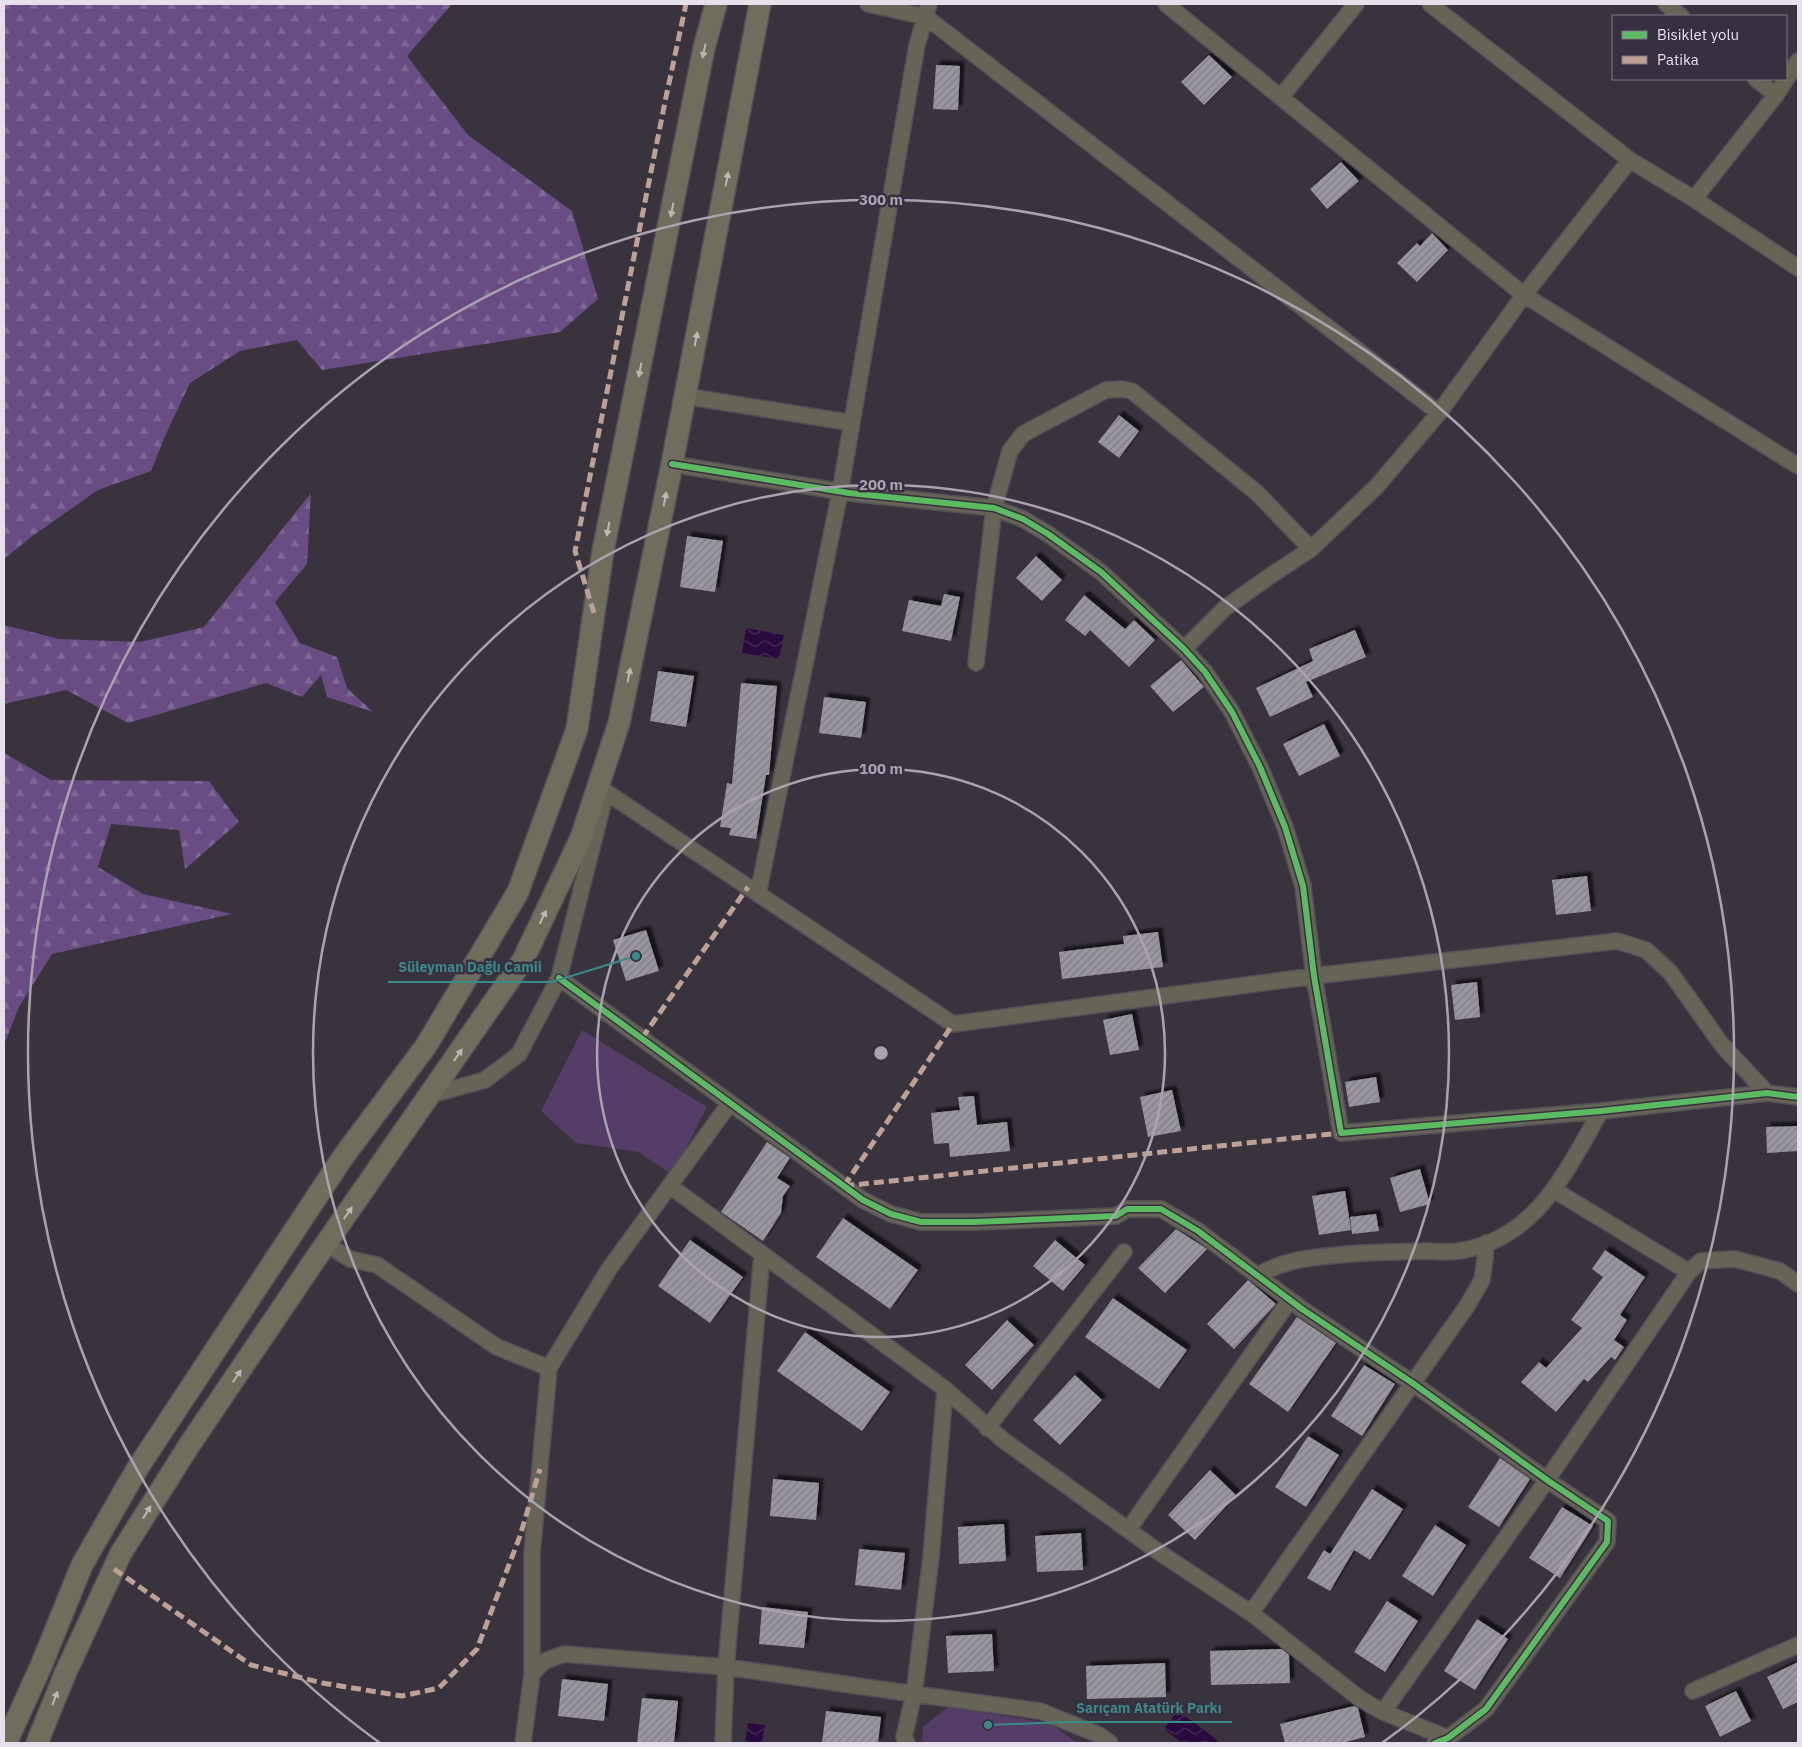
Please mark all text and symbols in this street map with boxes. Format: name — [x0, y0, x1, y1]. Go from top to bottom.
legend — [1612, 15, 1787, 80]
text: Bisiklet yolu — [1657, 25, 1739, 44]
one-way arrow — [700, 43, 708, 58]
text: Patika — [1657, 50, 1699, 69]
one-way arrow — [723, 171, 731, 187]
text: 300 m — [859, 190, 903, 209]
one-way arrow — [667, 203, 675, 219]
one-way arrow — [692, 331, 700, 347]
one-way arrow — [635, 362, 643, 378]
text: 200 m — [859, 475, 903, 494]
one-way arrow — [661, 491, 669, 506]
one-way arrow — [603, 521, 611, 537]
one-way arrow — [625, 667, 633, 683]
text: 100 m — [859, 759, 903, 778]
one-way arrow — [540, 910, 548, 924]
callout: Süleyman Dağlı Camii — [388, 953, 552, 982]
text: Süleyman Dağlı Camii — [398, 958, 542, 976]
centre of rings — [872, 1044, 890, 1062]
one-way arrow — [453, 1048, 463, 1061]
one-way arrow — [343, 1206, 353, 1220]
one-way arrow — [232, 1369, 242, 1383]
one-way arrow — [143, 1505, 152, 1519]
one-way arrow — [51, 1690, 59, 1705]
callout: Sarıçam Atatürk Parkı — [1067, 1693, 1232, 1722]
text: Sarıçam Atatürk Parkı — [1076, 1699, 1222, 1717]

